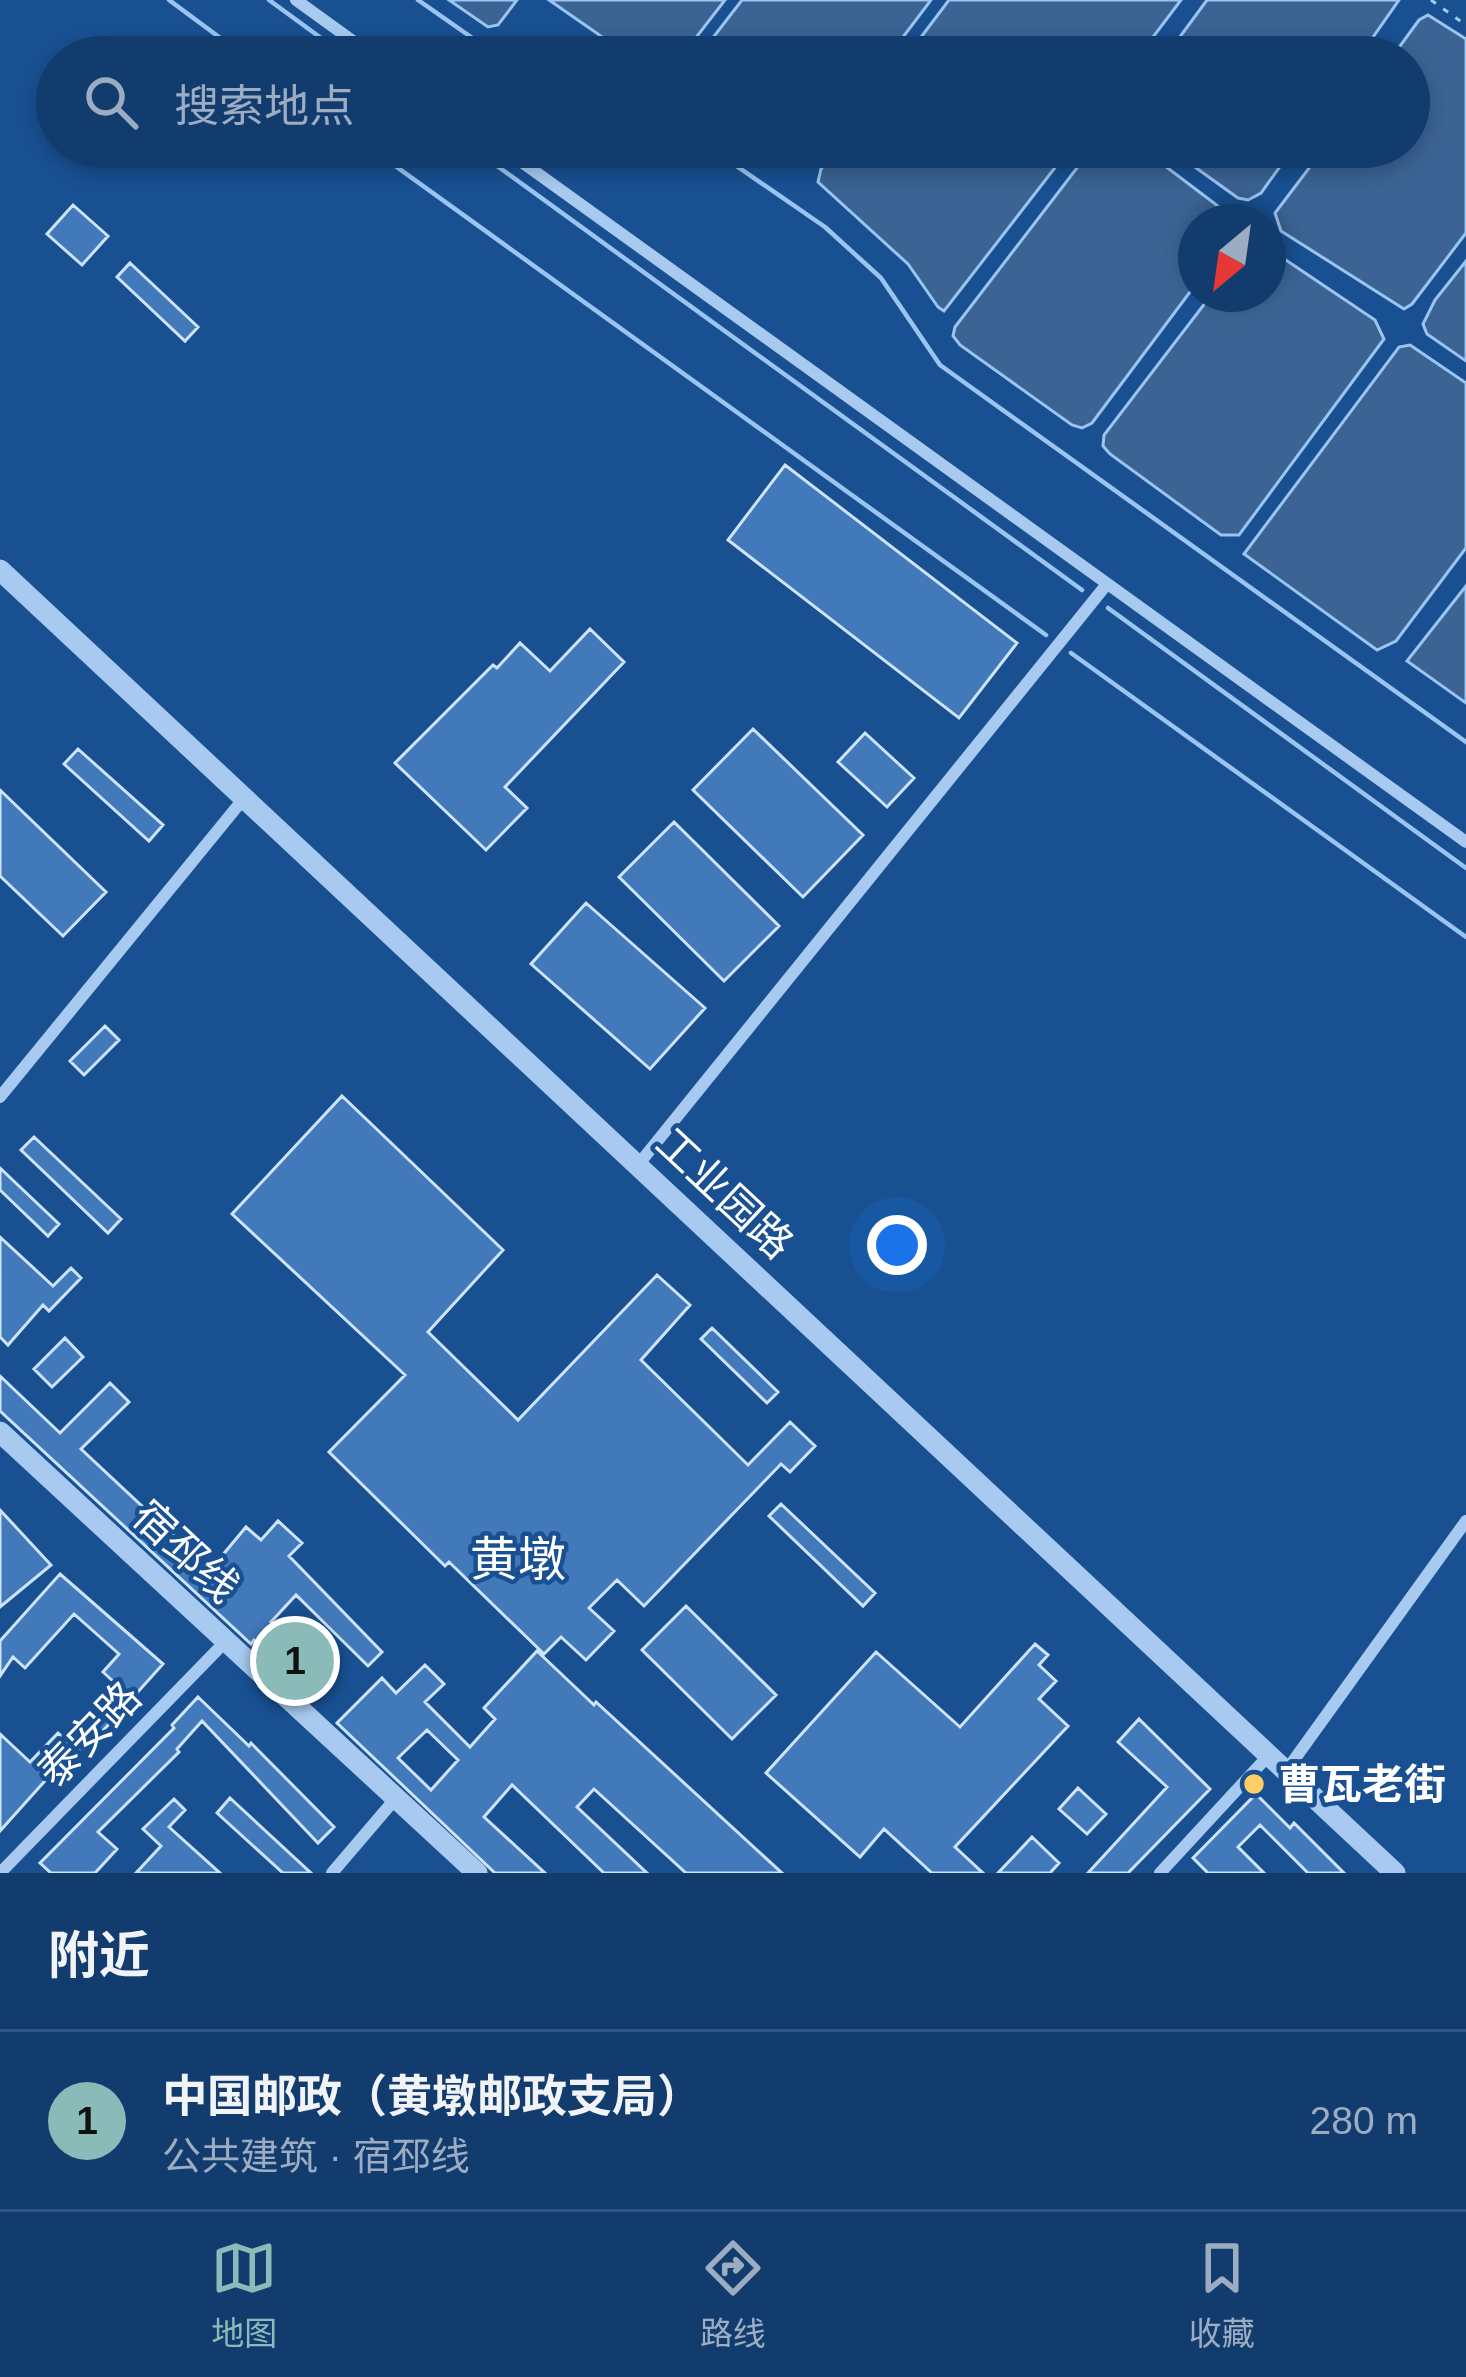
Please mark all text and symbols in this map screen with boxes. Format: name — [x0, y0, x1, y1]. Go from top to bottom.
search box — [36, 36, 1430, 168]
icon: search — [78, 69, 144, 135]
text: 搜索地点 — [174, 81, 354, 132]
north arrow — [1178, 204, 1286, 312]
street label: 工业园路 — [647, 1119, 802, 1268]
your location — [867, 1215, 927, 1275]
street label: 宿邳线 — [124, 1491, 248, 1612]
district label: 黄墩 — [470, 1533, 566, 1586]
pin: 1 — [256, 1616, 334, 1706]
street label: 泰安路 — [29, 1673, 150, 1796]
place label: 曹瓦老街 — [1278, 1761, 1446, 1808]
marker: 曹瓦老街 — [1241, 1771, 1267, 1797]
text: 附近 — [48, 1927, 150, 1984]
text: 中国邮政（黄墩邮政支局） — [162, 2071, 702, 2122]
text: 1 — [76, 2099, 98, 2142]
text: 280 m — [1310, 2099, 1418, 2142]
text: 公共建筑 · 宿邳线 — [162, 2135, 470, 2178]
tab: 地图 — [211, 2235, 277, 2355]
tab: 路线 — [700, 2235, 766, 2355]
tab: 收藏 — [1189, 2235, 1255, 2355]

